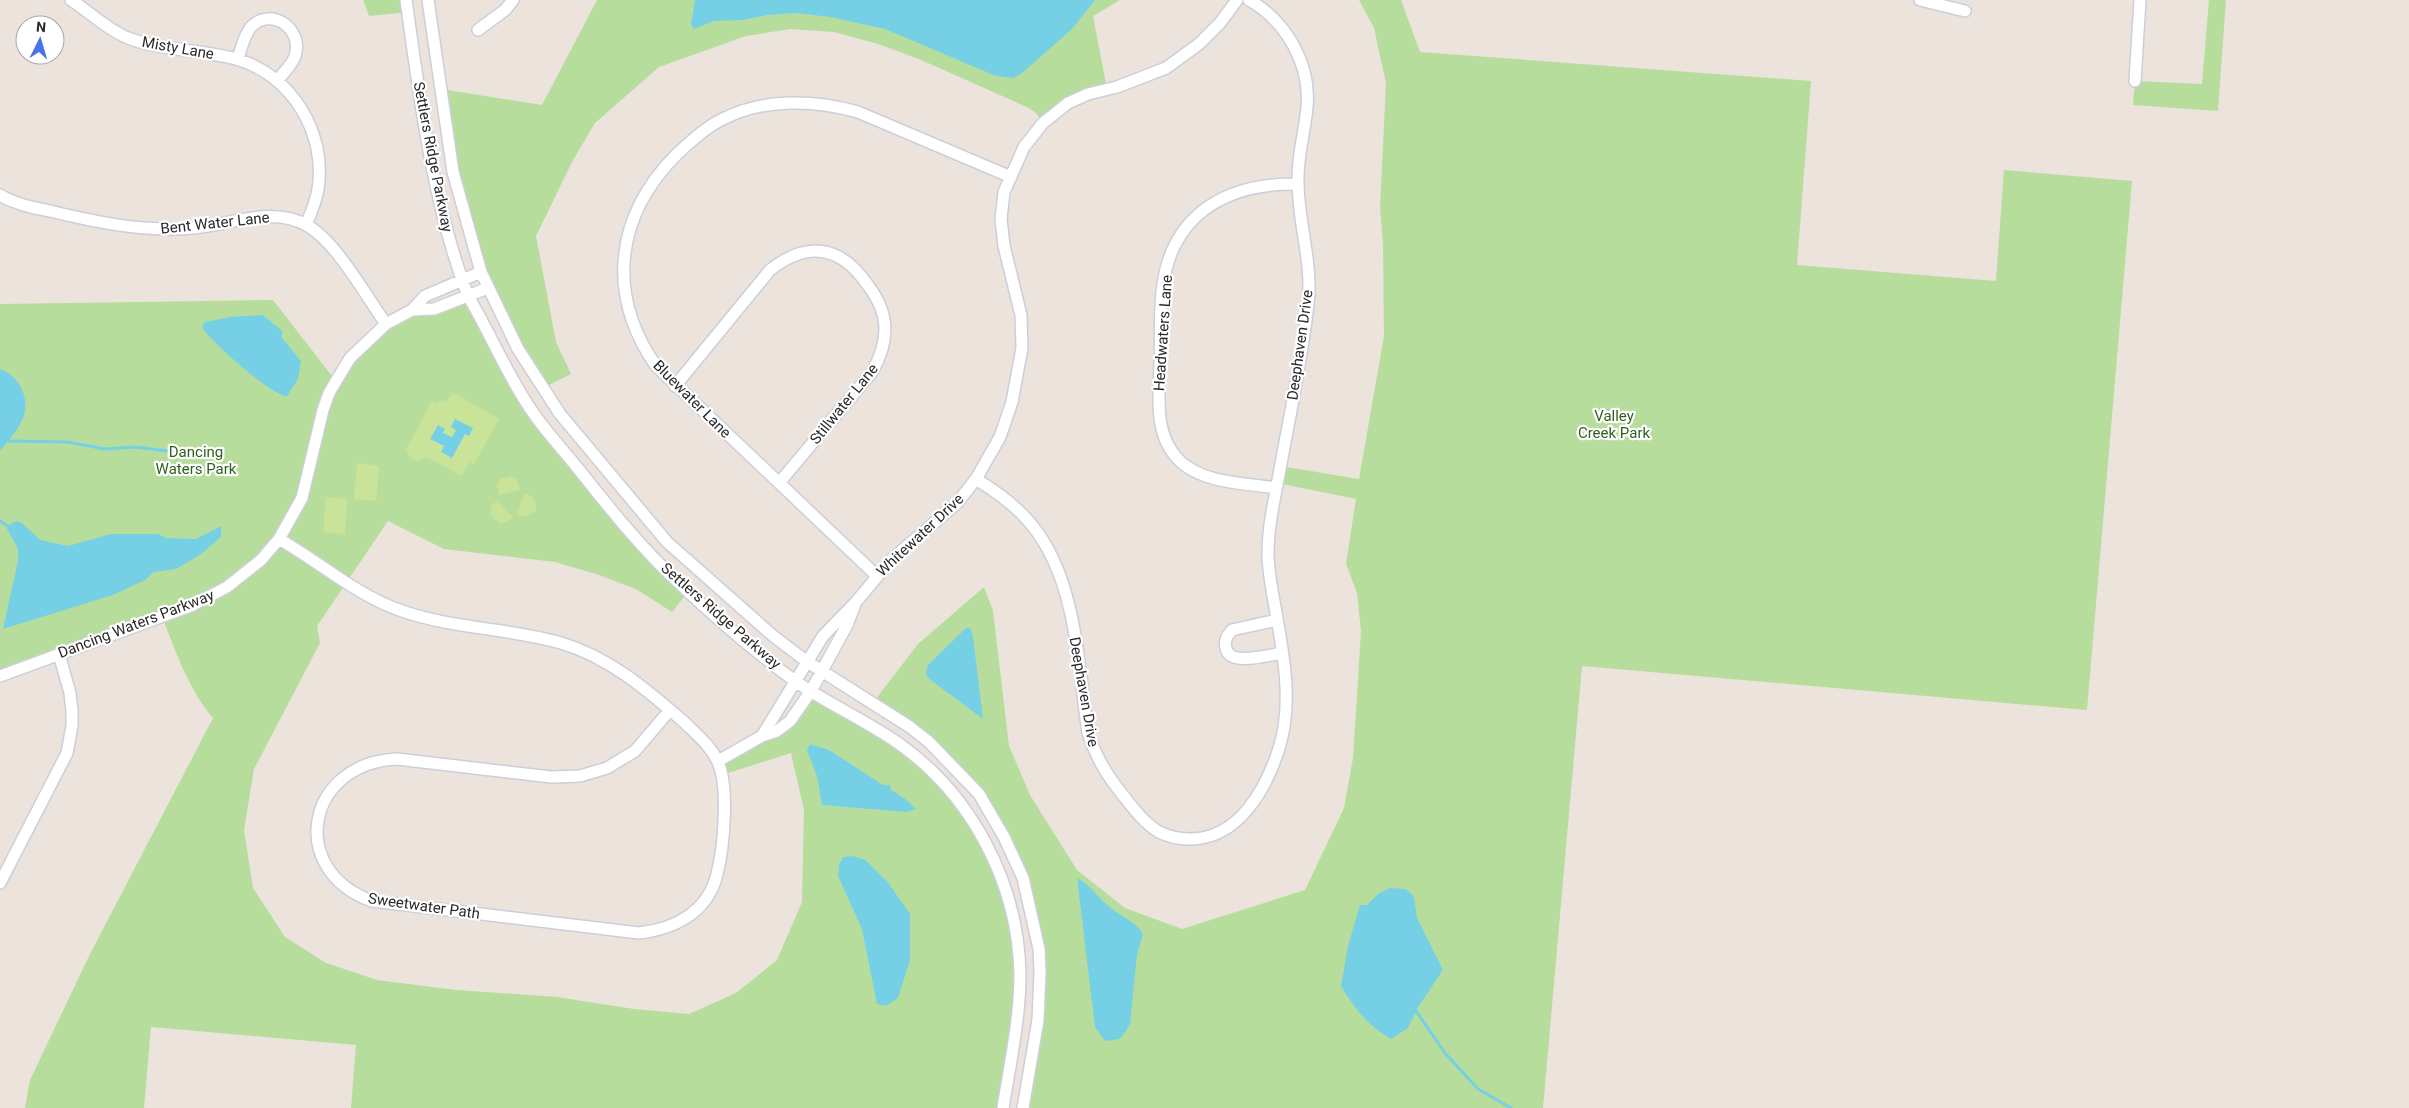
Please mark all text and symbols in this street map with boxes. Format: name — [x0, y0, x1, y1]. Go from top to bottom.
north arrow — [15, 15, 65, 65]
text: N — [36, 19, 47, 35]
street label: Misty Lane — [141, 33, 215, 63]
street label: Settlers Ridge Parkway — [410, 80, 456, 234]
street label: Bent Water Lane — [160, 208, 270, 238]
street label: Headwaters Lane — [1150, 274, 1176, 392]
street label: Deephaven Drive — [1283, 289, 1317, 401]
street label: Bluewater Lane — [649, 356, 735, 442]
street label: Stillwater Lane — [806, 360, 882, 448]
park label: Valley Creek Park — [1578, 407, 1650, 442]
park label: Dancing Waters Park — [156, 443, 237, 478]
street label: Whitewater Drive — [873, 490, 967, 580]
street label: Settlers Ridge Parkway — [657, 559, 785, 673]
street label: Dancing Waters Parkway — [56, 586, 216, 662]
street label: Deephaven Drive — [1065, 636, 1103, 748]
street label: Sweetwater Path — [367, 889, 481, 923]

